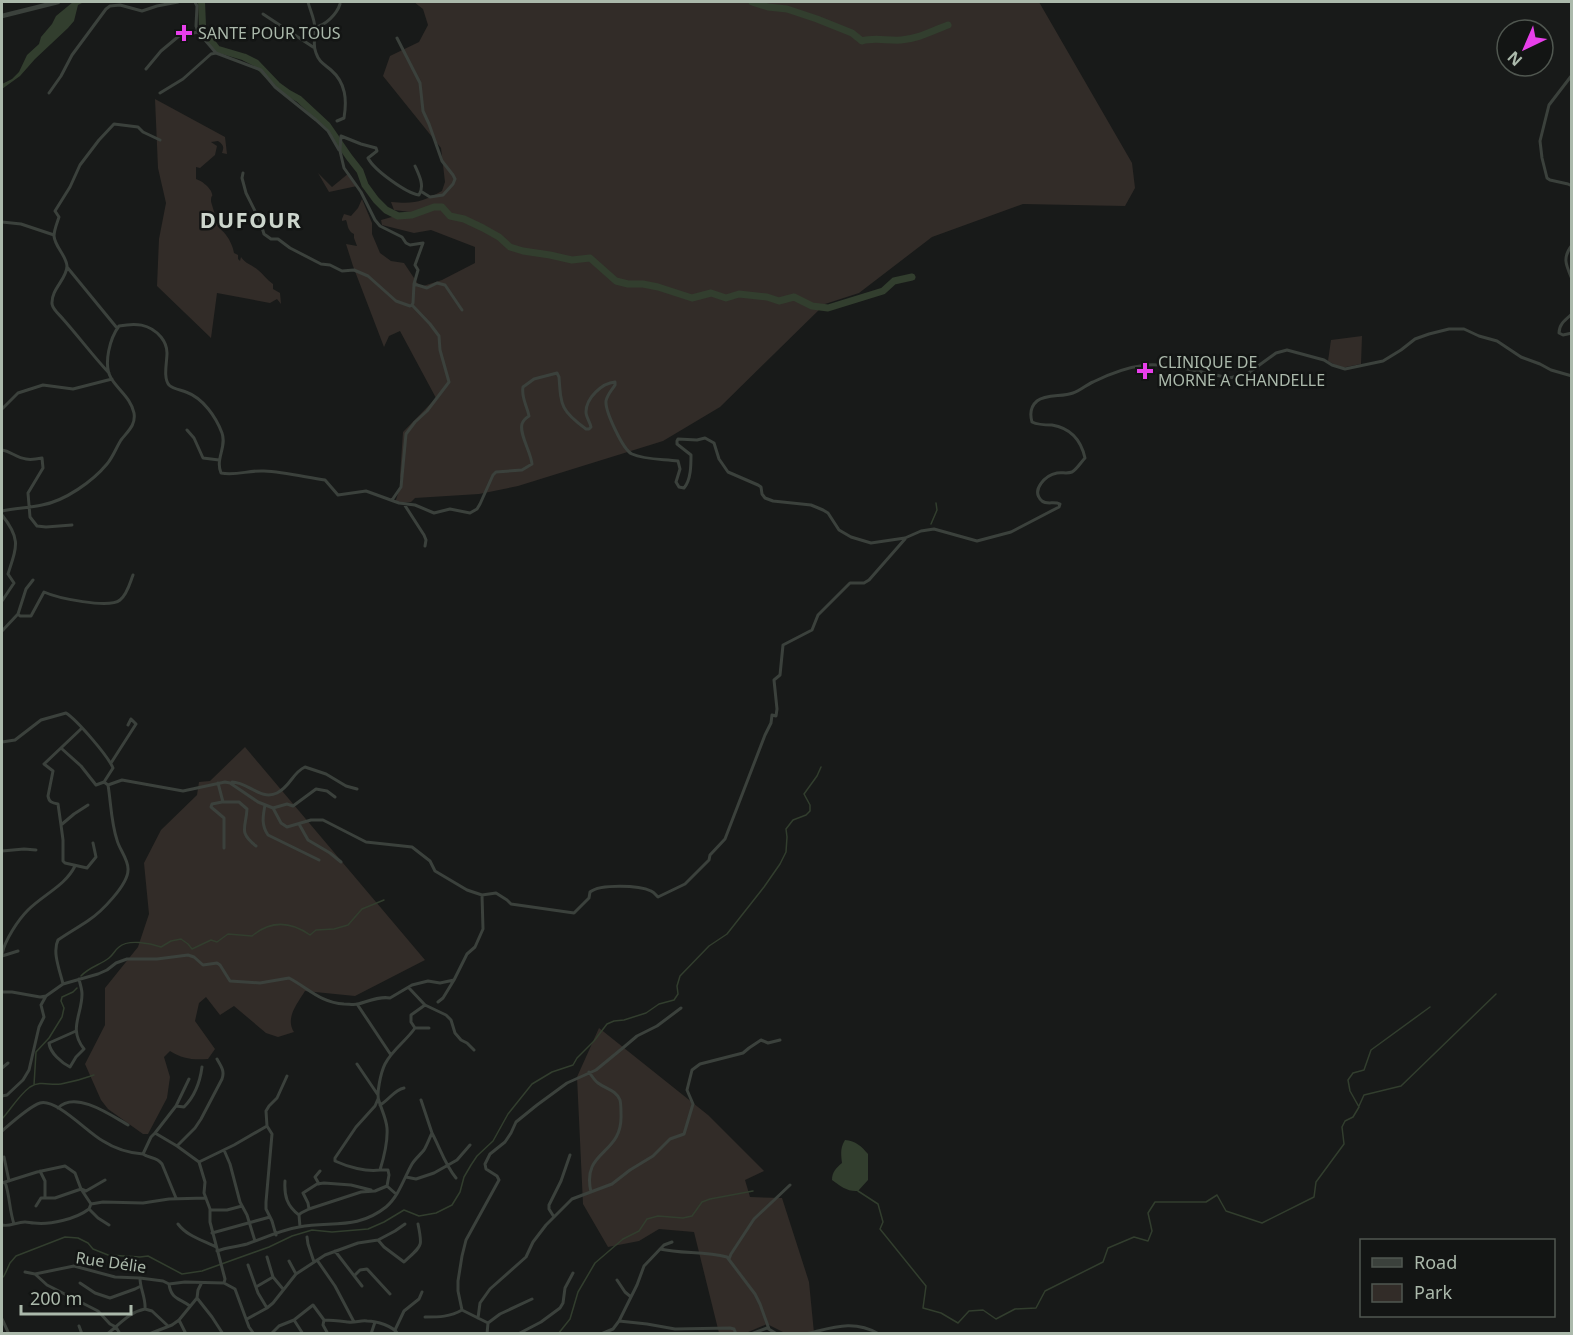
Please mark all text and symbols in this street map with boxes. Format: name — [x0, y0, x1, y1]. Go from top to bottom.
north arrow — [1495, 18, 1555, 78]
place label: SANTE POUR TOUS — [198, 22, 341, 44]
marker: SANTE POUR TOUS — [175, 24, 193, 42]
text: N — [1502, 46, 1527, 71]
district label: DUFOUR — [200, 204, 302, 234]
place label: CLINIQUE DE MORNE A CHANDELLE — [1158, 351, 1325, 391]
marker: CLINIQUE DE MORNE A CHANDELLE — [1136, 362, 1154, 380]
legend — [1360, 1239, 1555, 1317]
street label: Rue Délie — [74, 1246, 148, 1278]
text: Road — [1414, 1250, 1457, 1274]
scale bar — [21, 1278, 130, 1316]
text: Park — [1414, 1280, 1452, 1304]
text: 200 m — [30, 1286, 82, 1310]

